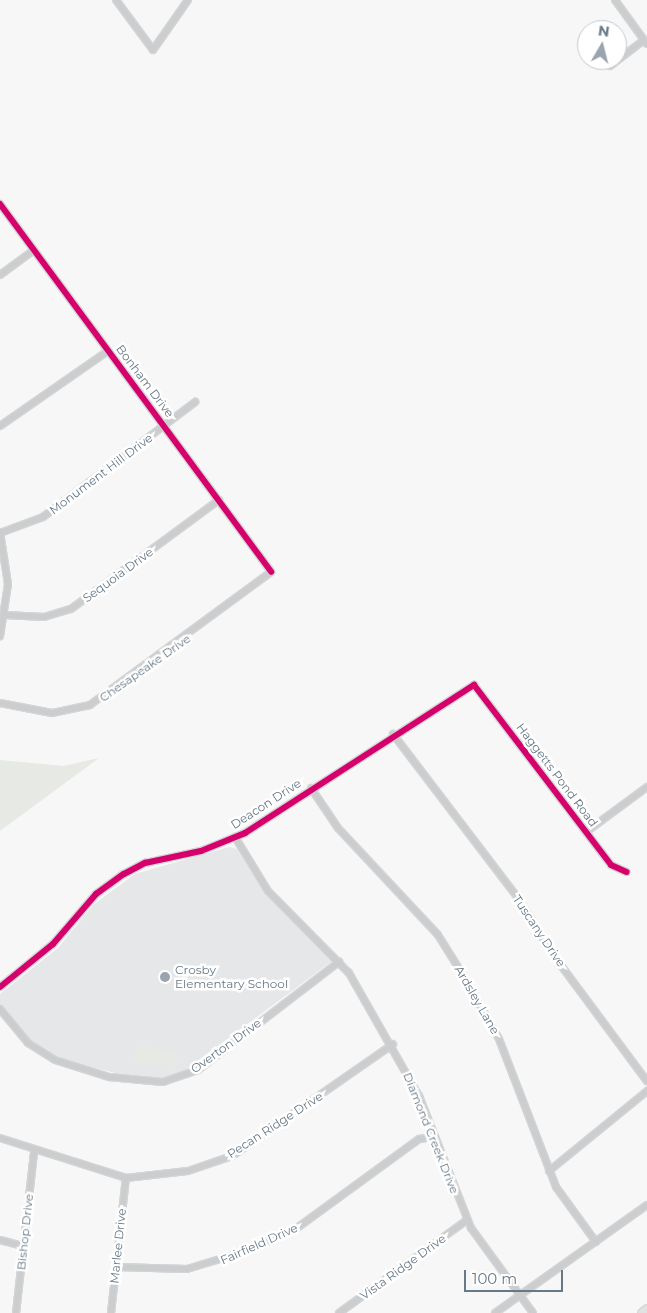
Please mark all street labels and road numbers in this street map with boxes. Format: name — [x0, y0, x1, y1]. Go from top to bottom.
street label: Bonham Drive — [113, 342, 177, 420]
street label: Monument Hill Drive — [47, 431, 155, 517]
street label: Sequoia Drive — [80, 545, 156, 605]
street label: Chesapeake Drive — [97, 631, 193, 705]
street label: Haggetts Pond Road — [513, 720, 601, 830]
street label: Deacon Drive — [228, 776, 304, 832]
street label: Tuscany Drive — [510, 892, 568, 970]
street label: Ardsley Lane — [452, 963, 502, 1037]
street label: Overton Drive — [188, 1016, 264, 1076]
street label: Diamond Creek Drive — [400, 1070, 462, 1196]
street label: Pecan Ridge Drive — [225, 1089, 325, 1161]
street label: Bishop Drive — [14, 1193, 36, 1271]
street label: Marlee Drive — [107, 1208, 129, 1284]
street label: Fairfield Drive — [218, 1221, 300, 1267]
street label: Vista Ridge Drive — [357, 1231, 449, 1303]

